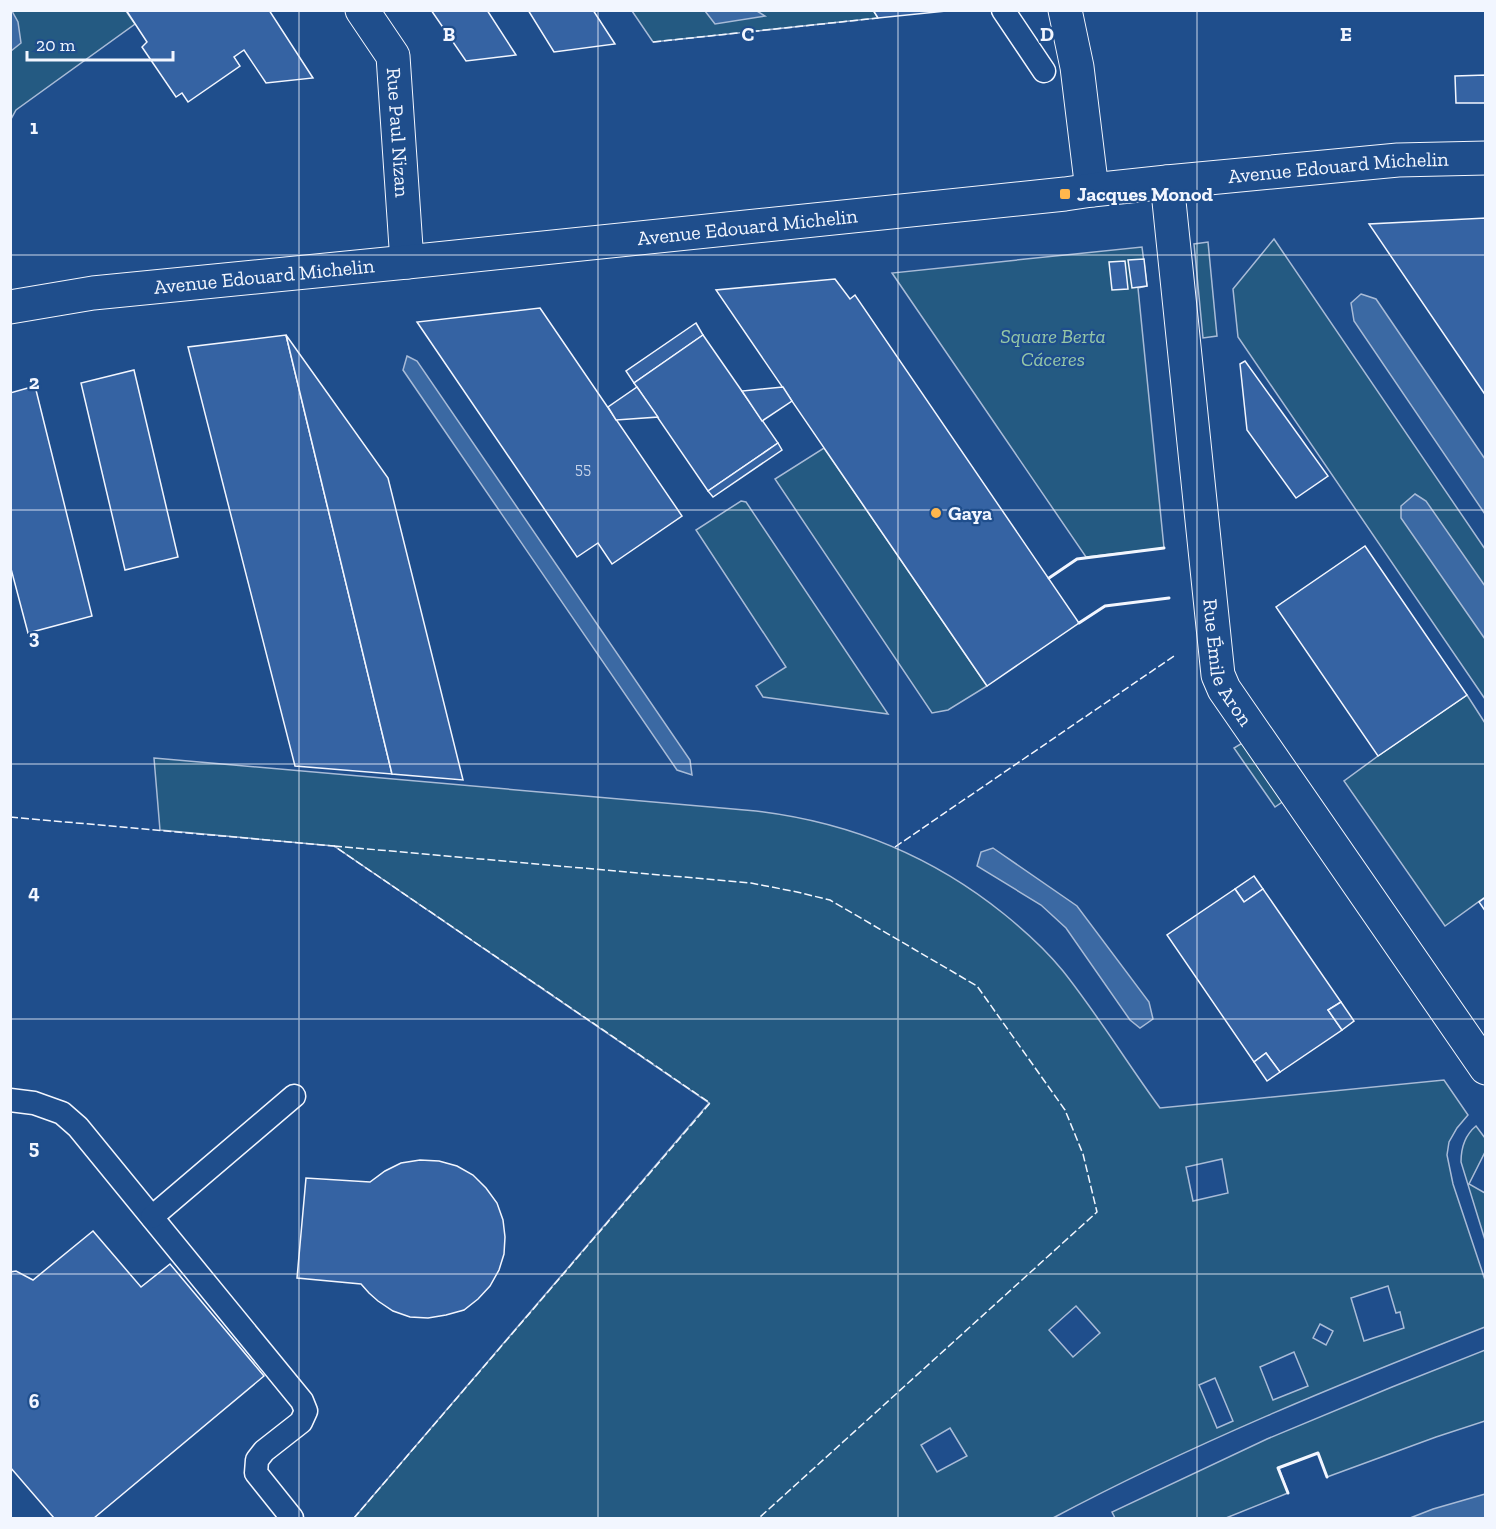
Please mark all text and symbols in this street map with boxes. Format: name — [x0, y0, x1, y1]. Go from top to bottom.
text: B — [443, 22, 455, 46]
text: C — [742, 22, 755, 46]
text: D — [1040, 22, 1054, 46]
text: E — [1340, 22, 1352, 46]
scale bar — [27, 24, 172, 62]
text: 20 m — [36, 34, 76, 56]
street label: Rue Paul Nizan — [382, 67, 415, 199]
text: 1 — [30, 115, 38, 139]
street label: Avenue Edouard Michelin — [1227, 147, 1449, 188]
place label: Jacques Monod — [1077, 182, 1213, 206]
marker: Jacques Monod — [1058, 187, 1072, 201]
street label: Avenue Edouard Michelin — [636, 203, 859, 250]
street label: Avenue Edouard Michelin — [153, 253, 376, 299]
park label: Square Berta Cáceres — [1000, 324, 1106, 371]
text: 2 — [29, 370, 40, 394]
house number: 55 — [575, 459, 591, 478]
place label: Gaya — [948, 501, 992, 525]
marker: Gaya — [929, 506, 943, 520]
street label: Rue Émile Aron — [1198, 598, 1258, 731]
text: 3 — [29, 625, 40, 649]
text: 4 — [28, 880, 40, 904]
text: 5 — [29, 1135, 39, 1159]
text: 6 — [29, 1389, 40, 1413]

